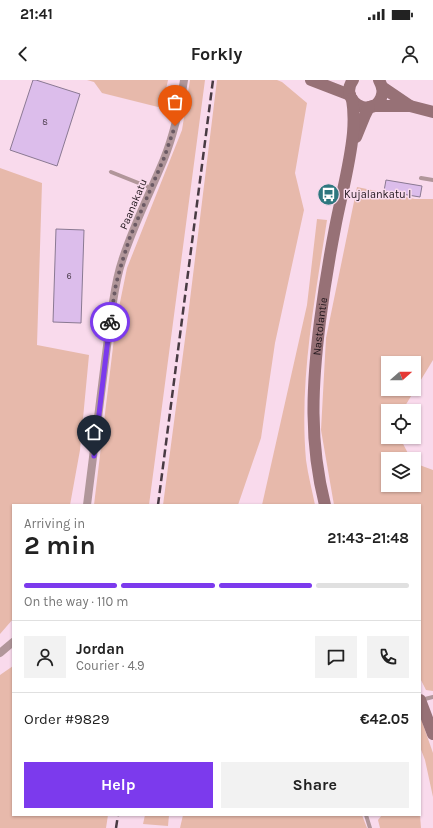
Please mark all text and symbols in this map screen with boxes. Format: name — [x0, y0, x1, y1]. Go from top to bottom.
text: 21:41 — [20, 5, 53, 23]
icon: back — [12, 43, 34, 65]
text: Forkly — [191, 43, 242, 65]
icon: person — [399, 43, 421, 65]
pin — [158, 85, 192, 126]
icon: bag — [164, 91, 186, 113]
house number: 8 — [42, 117, 48, 127]
street label: Paanakatu — [117, 177, 150, 232]
bus stop icon: Kujalankatu I — [316, 181, 342, 207]
place label: Kujalankatu I — [344, 188, 411, 201]
house number: 6 — [66, 271, 72, 281]
street label: Nastolantie — [310, 296, 330, 356]
courier — [90, 302, 130, 342]
icon: bike — [99, 311, 121, 333]
north arrow — [381, 356, 421, 396]
map controls — [381, 356, 421, 492]
button: locate — [381, 404, 421, 444]
pin — [77, 415, 111, 456]
icon: home — [83, 421, 105, 443]
button: layers — [381, 452, 421, 492]
text: Arriving in — [24, 516, 85, 531]
text: 21:43–21:48 — [327, 529, 409, 547]
text: 2 min — [24, 530, 96, 561]
text: On the way · 110 m — [24, 594, 129, 609]
button: person — [24, 636, 66, 678]
button: chat — [315, 636, 357, 678]
button: phone — [367, 636, 409, 678]
text: Jordan — [76, 640, 124, 658]
text: Courier · 4.9 — [76, 658, 145, 673]
text: Order #9829 — [24, 710, 109, 728]
text: €42.05 — [360, 710, 409, 728]
button: Help — [24, 762, 213, 808]
button: Share — [221, 762, 409, 808]

